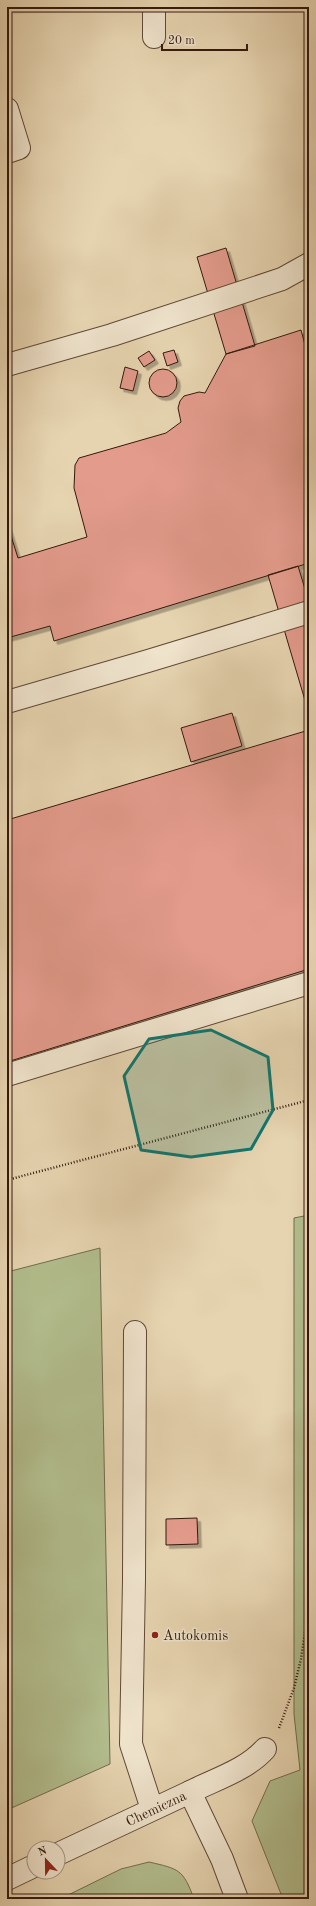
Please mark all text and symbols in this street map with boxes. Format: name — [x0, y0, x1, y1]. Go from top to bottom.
scale bar — [162, 26, 247, 52]
text: 20 m — [168, 35, 195, 47]
place label: Autokomis — [163, 1629, 228, 1643]
marker: Autokomis — [150, 1630, 160, 1640]
street label: Chemiczna — [124, 1789, 189, 1829]
north arrow — [26, 1840, 66, 1880]
text: N — [37, 1845, 49, 1859]

